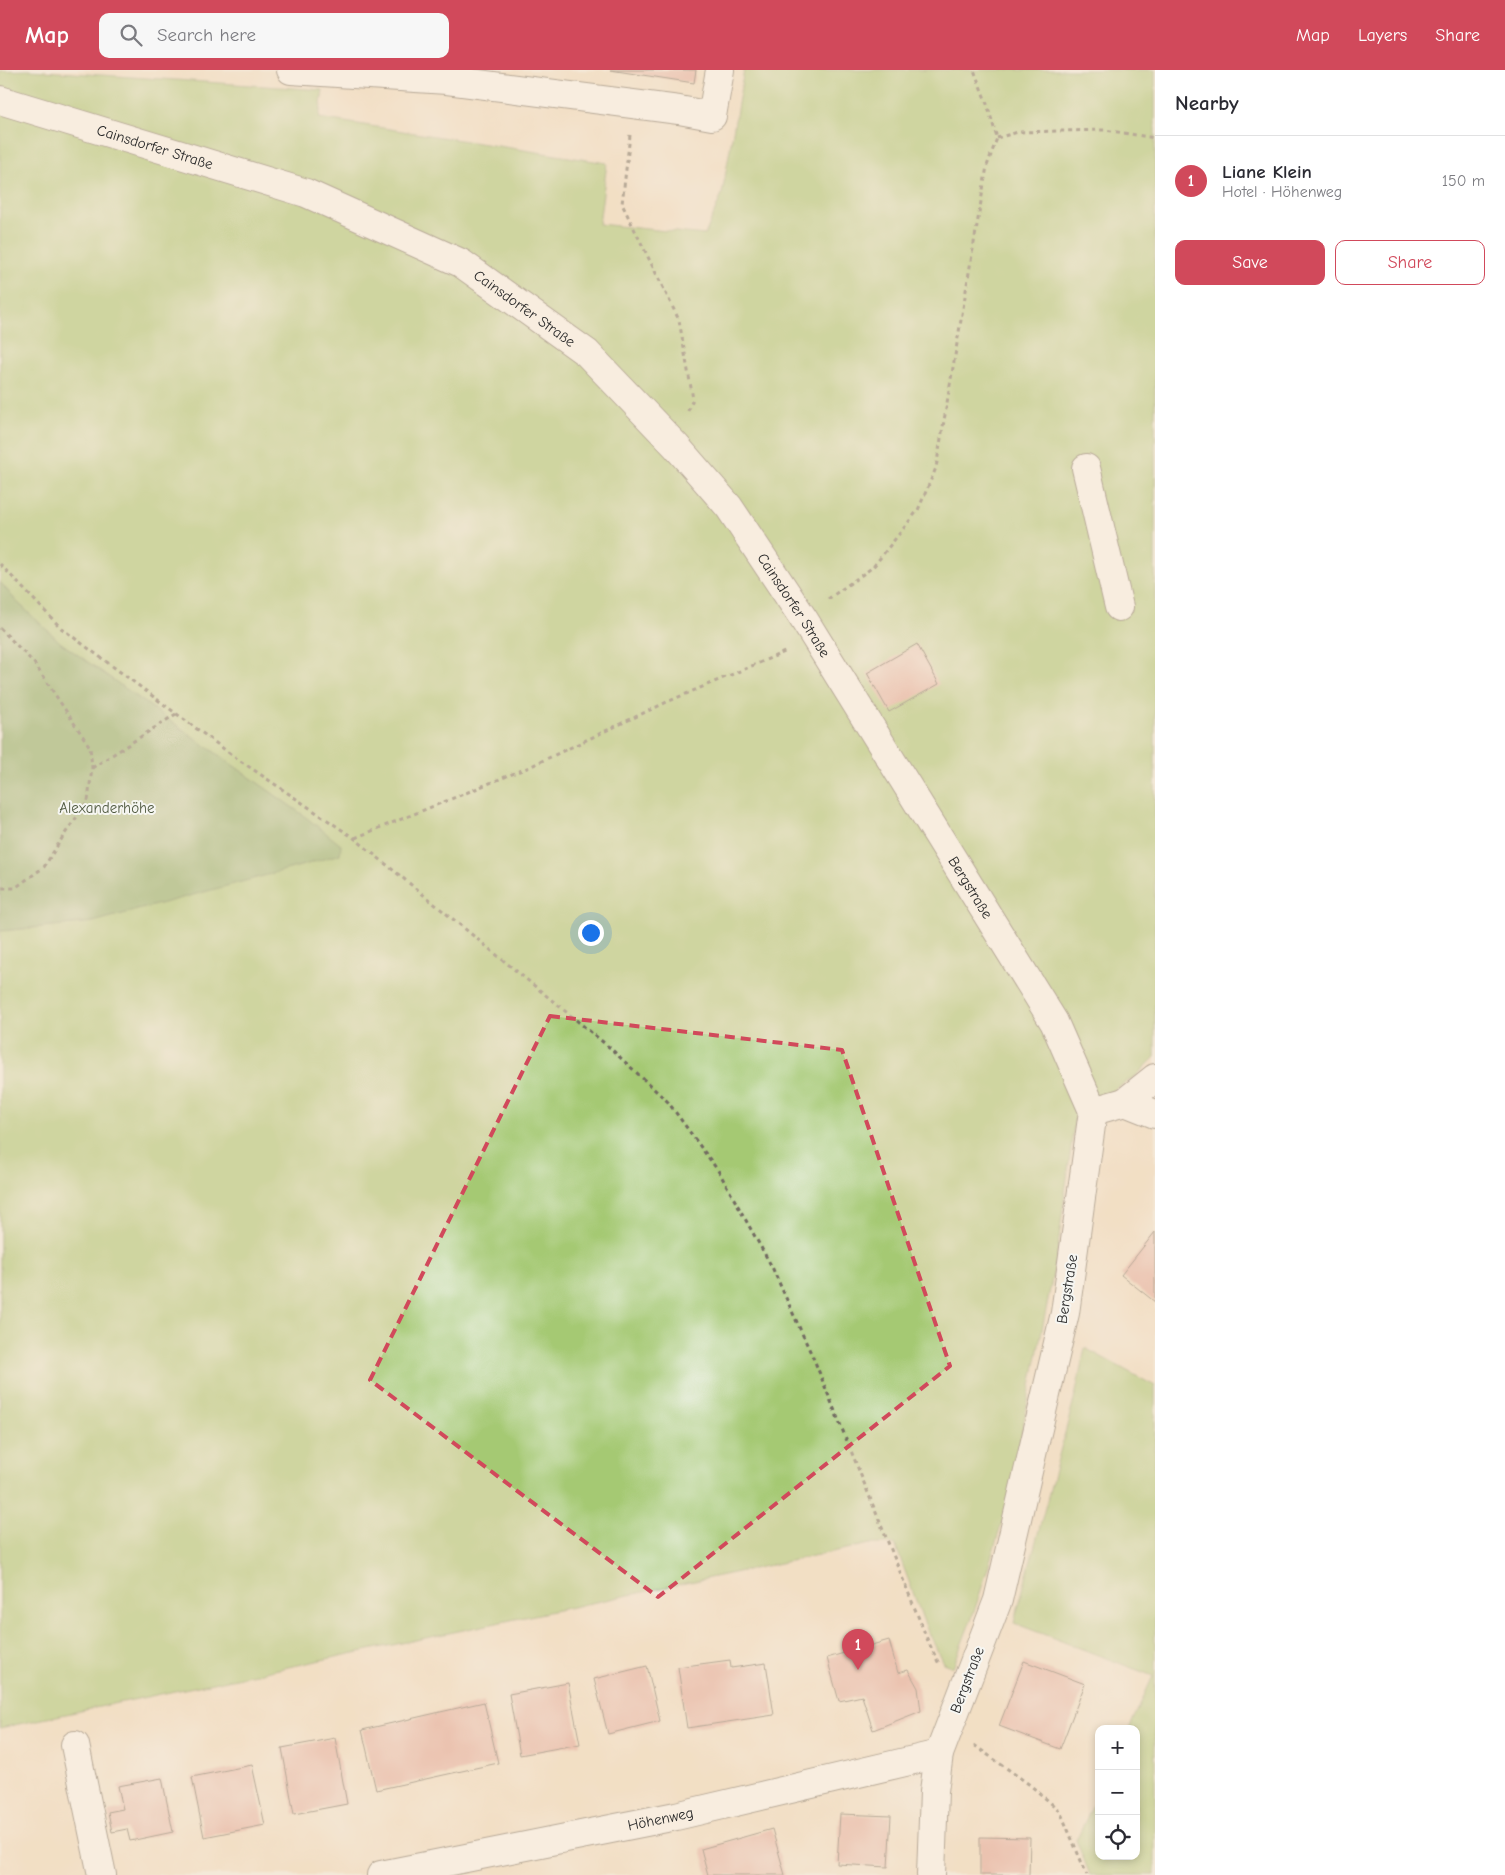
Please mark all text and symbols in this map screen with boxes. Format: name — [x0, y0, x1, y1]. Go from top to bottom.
search box — [99, 13, 449, 58]
text: Map — [25, 21, 69, 49]
icon: search — [117, 21, 145, 49]
text: Search here — [157, 24, 256, 46]
text: Map — [1296, 25, 1330, 46]
text: Layers — [1358, 25, 1407, 46]
text: Share — [1435, 25, 1480, 46]
text: Nearby — [1175, 91, 1239, 115]
street label: Cainsdorfer Straße — [95, 121, 216, 173]
text: Liane Klein — [1222, 161, 1312, 183]
text: 1 — [1188, 172, 1194, 190]
text: 150 m — [1442, 172, 1485, 190]
text: Hotel · Höhenweg — [1222, 183, 1342, 201]
button: Save — [1175, 240, 1325, 285]
button: Share — [1335, 240, 1485, 285]
street label: Cainsdorfer Straße — [470, 266, 579, 351]
street label: Cainsdorfer Straße — [753, 550, 834, 661]
park label: Alexanderhöhe — [59, 799, 155, 817]
street label: Bergstraße — [944, 853, 997, 922]
your location — [578, 920, 604, 946]
street label: Bergstraße — [1053, 1253, 1081, 1325]
pin: 1 — [842, 1629, 874, 1670]
street label: Bergstraße — [946, 1644, 988, 1716]
map controls — [1095, 1725, 1140, 1860]
button: + — [1095, 1725, 1140, 1770]
button: − — [1095, 1770, 1140, 1815]
street label: Höhenweg — [626, 1803, 695, 1834]
button: locate — [1095, 1815, 1140, 1860]

